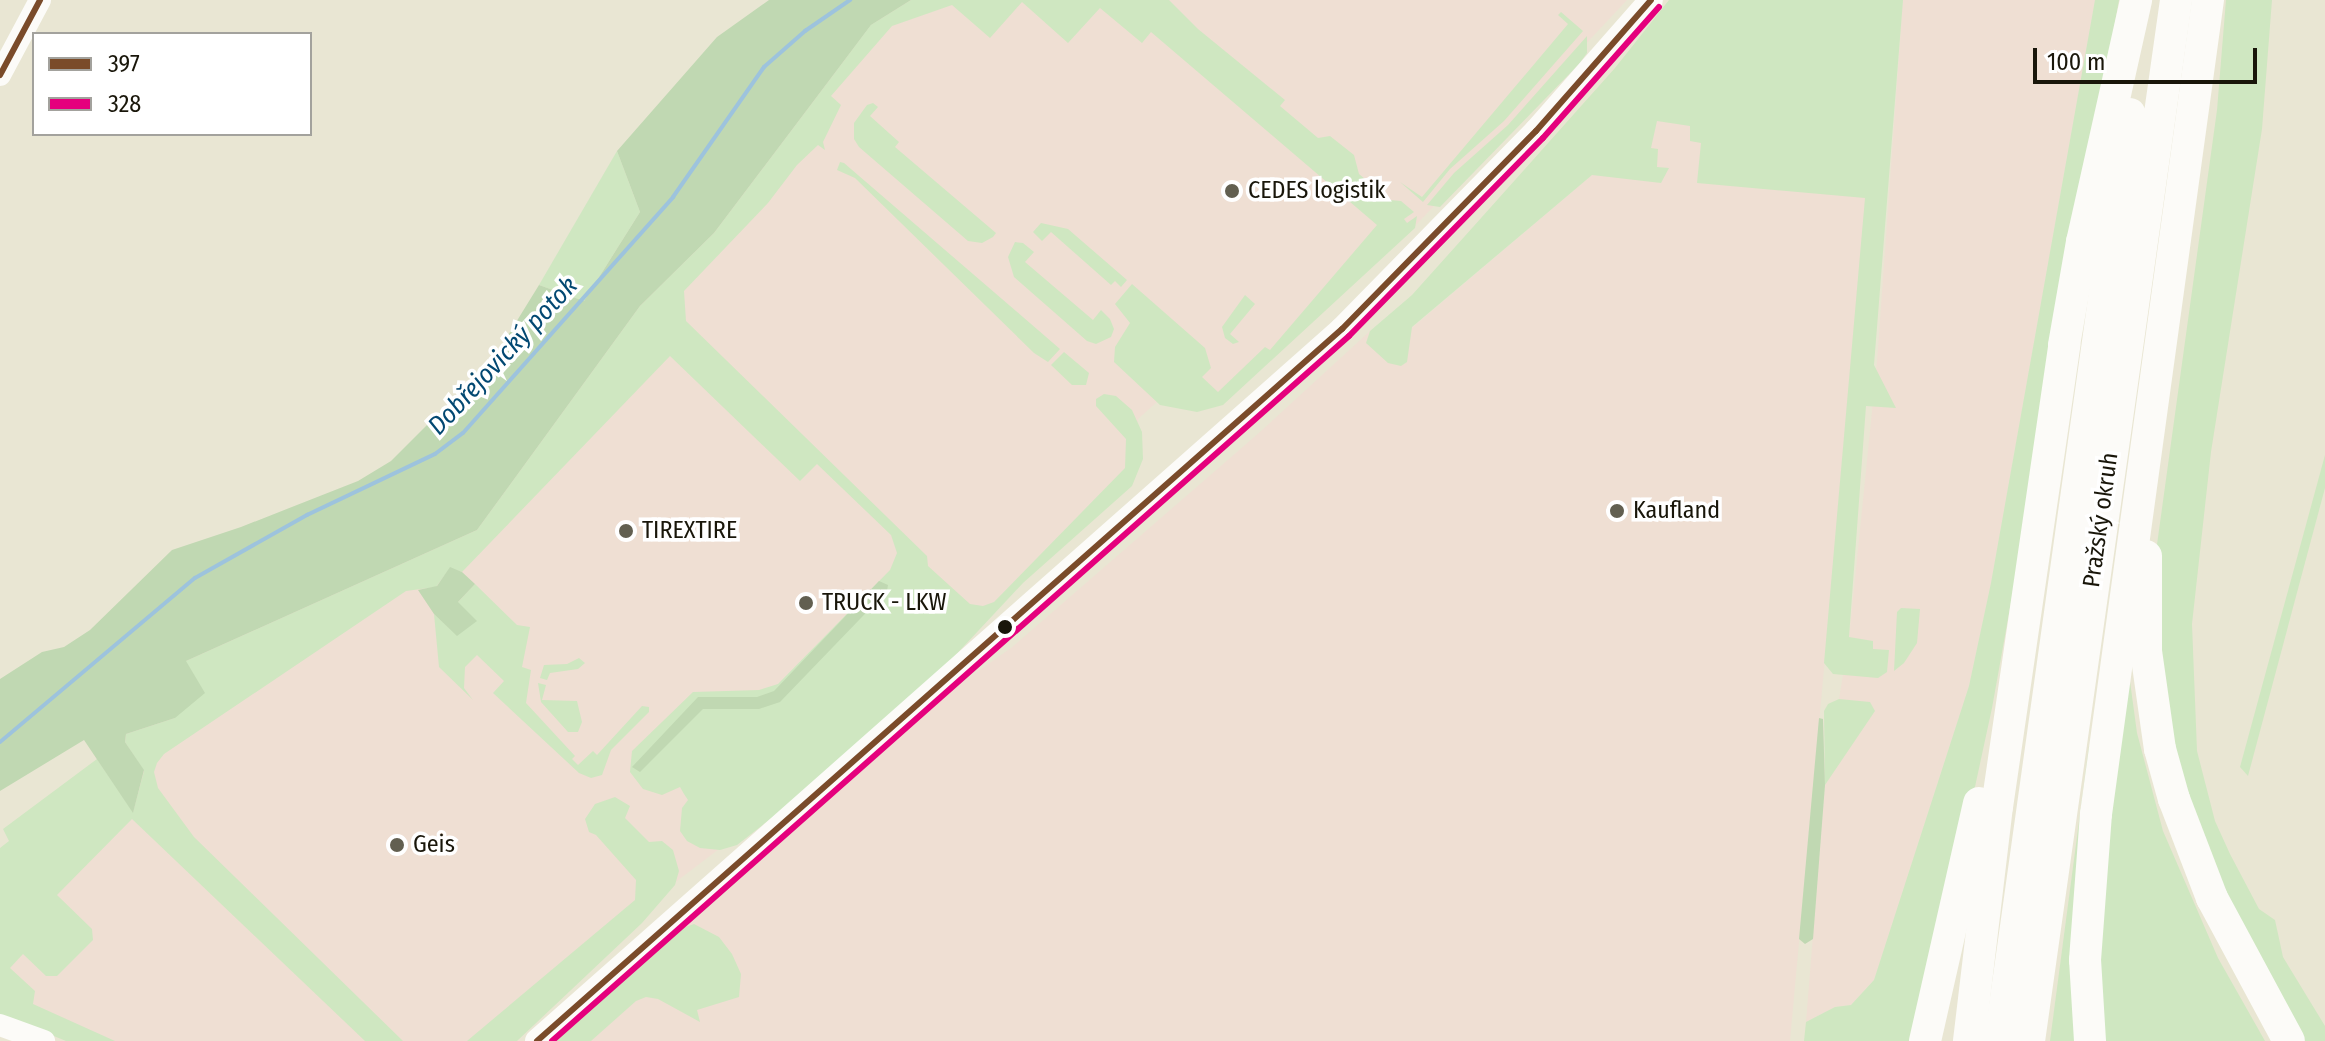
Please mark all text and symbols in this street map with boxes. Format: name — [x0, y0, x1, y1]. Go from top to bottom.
legend — [32, 32, 312, 136]
scale bar — [2037, 32, 2261, 82]
text: 100 m — [2047, 48, 2105, 76]
text: 397 — [108, 50, 140, 78]
text: 328 — [108, 90, 141, 118]
place label: CEDES logistik — [1248, 177, 1385, 205]
marker: CEDES logistik — [1223, 182, 1241, 200]
water label: Dobřejovický potok — [422, 271, 584, 441]
street label: Pražský okruh — [2077, 451, 2125, 589]
place label: Kaufland — [1633, 497, 1720, 525]
marker: Kaufland — [1608, 502, 1626, 520]
place label: TIREXTIRE — [642, 517, 737, 545]
marker: TIREXTIRE — [617, 522, 635, 540]
place label: TRUCK - LKW — [822, 589, 946, 617]
marker: TRUCK - LKW — [797, 594, 815, 612]
unlabelled marker — [997, 619, 1013, 635]
place label: Geis — [413, 831, 455, 859]
marker: Geis — [388, 836, 406, 854]

